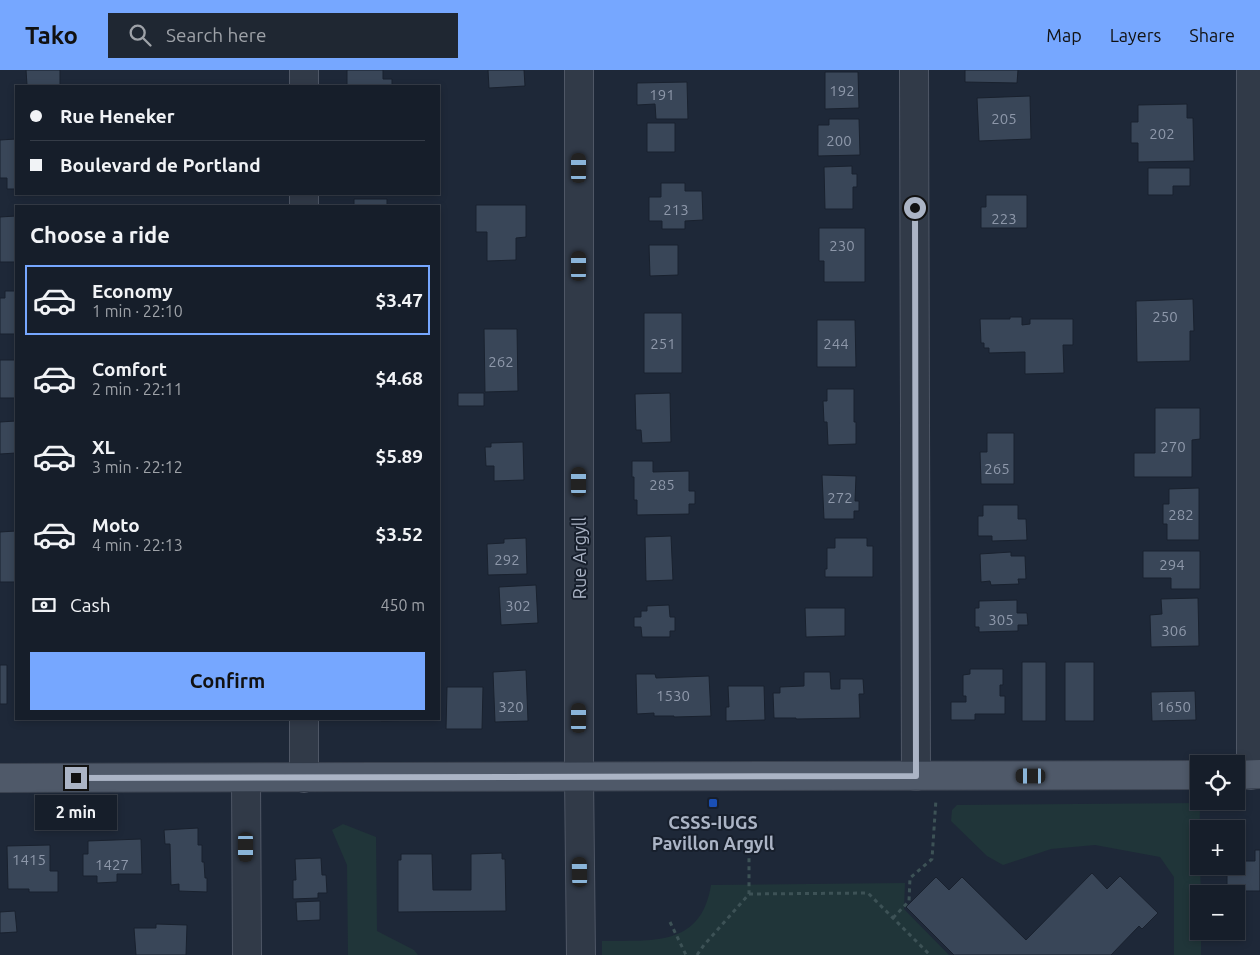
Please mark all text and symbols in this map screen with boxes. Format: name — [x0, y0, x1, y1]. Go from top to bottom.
search box — [108, 13, 458, 58]
icon: search — [126, 21, 154, 49]
text: Tako — [25, 22, 78, 49]
text: Search here — [166, 24, 266, 46]
text: Map — [1046, 25, 1082, 45]
text: Layers — [1110, 25, 1161, 45]
text: Share — [1189, 25, 1235, 45]
house number: 192 — [829, 82, 855, 99]
house number: 191 — [649, 86, 675, 103]
text: Rue Heneker — [60, 105, 174, 127]
house number: 205 — [991, 110, 1017, 127]
house number: 202 — [1149, 125, 1175, 142]
house number: 200 — [826, 132, 852, 149]
car — [571, 153, 586, 183]
text: Boulevard de Portland — [60, 154, 261, 176]
route start — [904, 197, 926, 219]
house number: 213 — [663, 201, 689, 218]
house number: 223 — [991, 210, 1017, 227]
text: Choose a ride — [30, 222, 170, 247]
house number: 230 — [829, 237, 855, 254]
car — [571, 251, 586, 281]
icon: car — [32, 278, 77, 323]
text: Economy — [92, 280, 173, 302]
text: $3.47 — [375, 289, 423, 311]
text: 1 min · 22:10 — [92, 302, 183, 320]
house number: 250 — [1152, 308, 1178, 325]
house number: 251 — [650, 335, 676, 352]
house number: 244 — [823, 335, 849, 352]
house number: 262 — [488, 353, 514, 370]
icon: car — [32, 356, 77, 401]
text: Comfort — [92, 358, 167, 380]
text: $4.68 — [375, 367, 423, 389]
text: 2 min · 22:11 — [92, 380, 183, 398]
icon: car — [32, 434, 77, 479]
text: XL — [92, 436, 115, 458]
house number: 270 — [1160, 438, 1186, 455]
text: $5.89 — [375, 445, 423, 467]
text: 3 min · 22:12 — [92, 458, 183, 476]
house number: 265 — [984, 460, 1010, 477]
car — [571, 467, 586, 497]
house number: 285 — [649, 476, 675, 493]
house number: 272 — [827, 489, 853, 506]
house number: 282 — [1168, 506, 1194, 523]
icon: car — [32, 512, 77, 557]
text: Moto — [92, 514, 140, 536]
street label: Rue Argyll — [569, 516, 589, 599]
text: $3.52 — [375, 523, 423, 545]
text: 4 min · 22:13 — [92, 536, 183, 554]
house number: 292 — [494, 551, 520, 568]
house number: 294 — [1159, 556, 1185, 573]
icon: cash — [30, 591, 58, 619]
text: Cash — [70, 594, 111, 616]
text: 450 m — [380, 596, 425, 614]
house number: 302 — [505, 597, 531, 614]
house number: 305 — [988, 611, 1014, 628]
house number: 306 — [1161, 622, 1187, 639]
button: Confirm — [30, 652, 425, 710]
house number: 1530 — [656, 687, 690, 704]
house number: 320 — [498, 698, 524, 715]
house number: 1650 — [1157, 698, 1191, 715]
car — [571, 703, 586, 733]
map controls — [1190, 755, 1245, 940]
button: locate — [1190, 755, 1245, 810]
route end — [65, 767, 87, 789]
car — [1016, 769, 1046, 784]
callout: 2 min — [35, 796, 117, 830]
marker: CSSS-IUGS Pavillon Argyll — [707, 797, 719, 809]
text: 2 min — [56, 803, 96, 821]
place label: CSSS-IUGS Pavillon Argyll — [652, 812, 775, 853]
button: + — [1190, 820, 1245, 875]
car — [238, 832, 253, 862]
house number: 1415 — [12, 851, 46, 868]
house number: 1427 — [95, 856, 129, 873]
car — [572, 857, 587, 887]
button: − — [1190, 885, 1245, 940]

